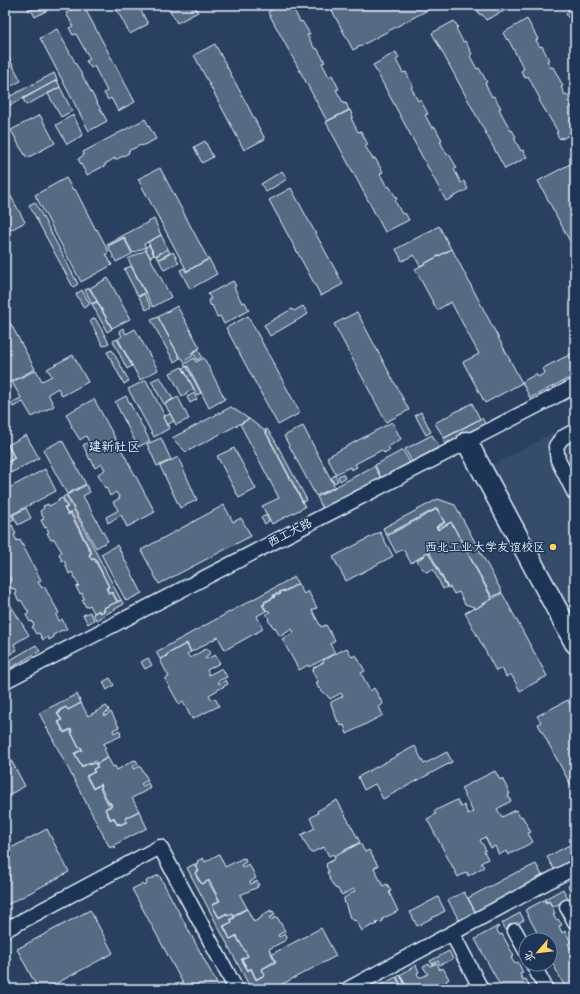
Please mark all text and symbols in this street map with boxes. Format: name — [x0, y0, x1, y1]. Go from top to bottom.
district label: 建新社区 — [88, 437, 140, 458]
street label: 西工大路 — [264, 514, 316, 552]
place label: 西北工业大学友谊校区 — [425, 538, 545, 557]
marker: 西北工业大学友谊校区 — [548, 542, 558, 552]
north arrow — [518, 932, 558, 972]
text: 北 — [520, 947, 541, 965]

